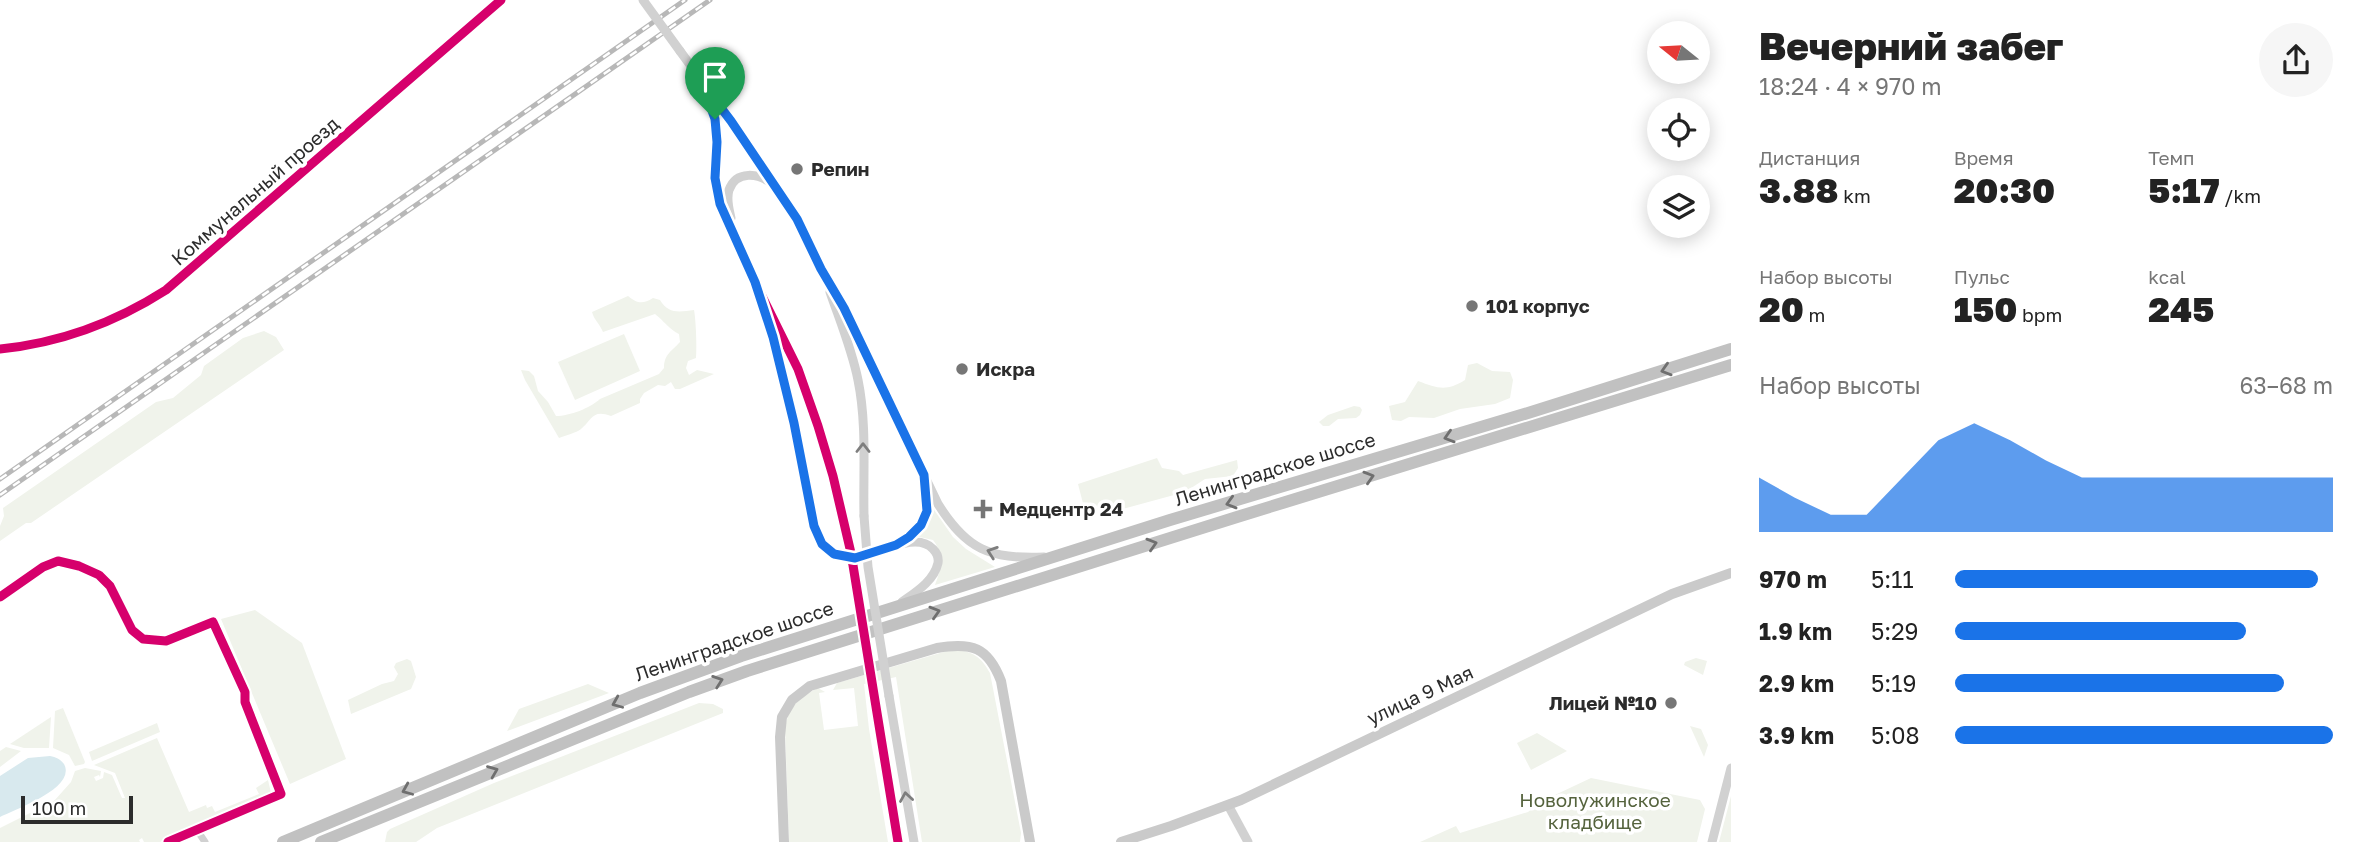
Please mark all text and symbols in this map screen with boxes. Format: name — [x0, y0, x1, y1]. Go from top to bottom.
north arrow — [1647, 21, 1710, 84]
map controls — [1647, 21, 1710, 238]
text: Вечерний забег — [1759, 23, 2064, 68]
button: share — [2259, 23, 2333, 97]
pin — [685, 47, 745, 119]
icon: arrive — [696, 58, 734, 96]
text: 18:24 · 4 × 970 m — [1759, 72, 1942, 100]
button: locate — [1647, 98, 1710, 161]
street label: Коммунальный проезд — [166, 111, 344, 270]
text: Дистанция — [1759, 146, 1860, 169]
text: Время — [1954, 146, 2014, 169]
text: Темп — [2148, 146, 2195, 169]
place label: Репин — [811, 157, 869, 180]
marker: Репин — [789, 161, 805, 177]
text: 3.88 — [1759, 169, 1838, 211]
text: 20:30 — [1954, 169, 2055, 211]
text: 5:17 — [2148, 169, 2220, 211]
button: layers — [1647, 175, 1710, 238]
text: km — [1838, 184, 1871, 207]
text: /km — [2220, 184, 2261, 207]
text: Набор высоты — [1759, 265, 1893, 288]
text: Пульс — [1954, 265, 2010, 288]
text: kcal — [2148, 265, 2186, 288]
text: 20 — [1759, 288, 1804, 330]
text: 150 — [1954, 288, 2017, 330]
text: 245 — [2148, 288, 2214, 330]
place label: 101 корпус — [1486, 294, 1590, 317]
marker: 101 корпус — [1464, 298, 1480, 314]
text: m — [1804, 303, 1825, 326]
text: bpm — [2017, 303, 2062, 326]
place label: Искра — [976, 357, 1035, 380]
marker: Искра — [954, 361, 970, 377]
one-way arrow — [1660, 361, 1672, 376]
text: Набор высоты — [1759, 371, 1921, 399]
text: 63–68 m — [2239, 371, 2333, 399]
street label: Ленинградское шоссе — [1172, 427, 1378, 510]
one-way arrow — [1443, 428, 1455, 443]
one-way arrow — [855, 442, 871, 453]
one-way arrow — [1363, 470, 1375, 485]
one-way arrow — [1225, 495, 1237, 509]
place label: Медцентр 24 — [999, 497, 1123, 520]
marker: Медцентр 24 — [973, 499, 993, 519]
one-way arrow — [1145, 538, 1158, 552]
one-way arrow — [986, 546, 998, 560]
text: 970 m — [1759, 565, 1827, 593]
text: 5:11 — [1871, 565, 1914, 593]
street label: Ленинградское шоссе — [631, 596, 836, 685]
one-way arrow — [929, 606, 941, 621]
text: 1.9 km — [1759, 617, 1832, 645]
text: 5:29 — [1871, 617, 1919, 645]
street label: улица 9 Мая — [1363, 660, 1477, 729]
text: 2.9 km — [1759, 669, 1834, 697]
text: 5:19 — [1871, 669, 1916, 697]
one-way arrow — [712, 675, 724, 689]
place label: Лицей №10 — [1549, 691, 1657, 714]
one-way arrow — [612, 694, 624, 708]
marker: Лицей №10 — [1663, 695, 1679, 711]
text: 3.9 km — [1759, 721, 1834, 749]
text: 5:08 — [1871, 721, 1920, 749]
one-way arrow — [486, 766, 498, 780]
one-way arrow — [402, 782, 414, 796]
park label: Новолужинское кладбище — [1519, 788, 1671, 833]
one-way arrow — [899, 792, 914, 803]
scale bar — [21, 793, 133, 825]
text: 100 m — [32, 796, 86, 819]

